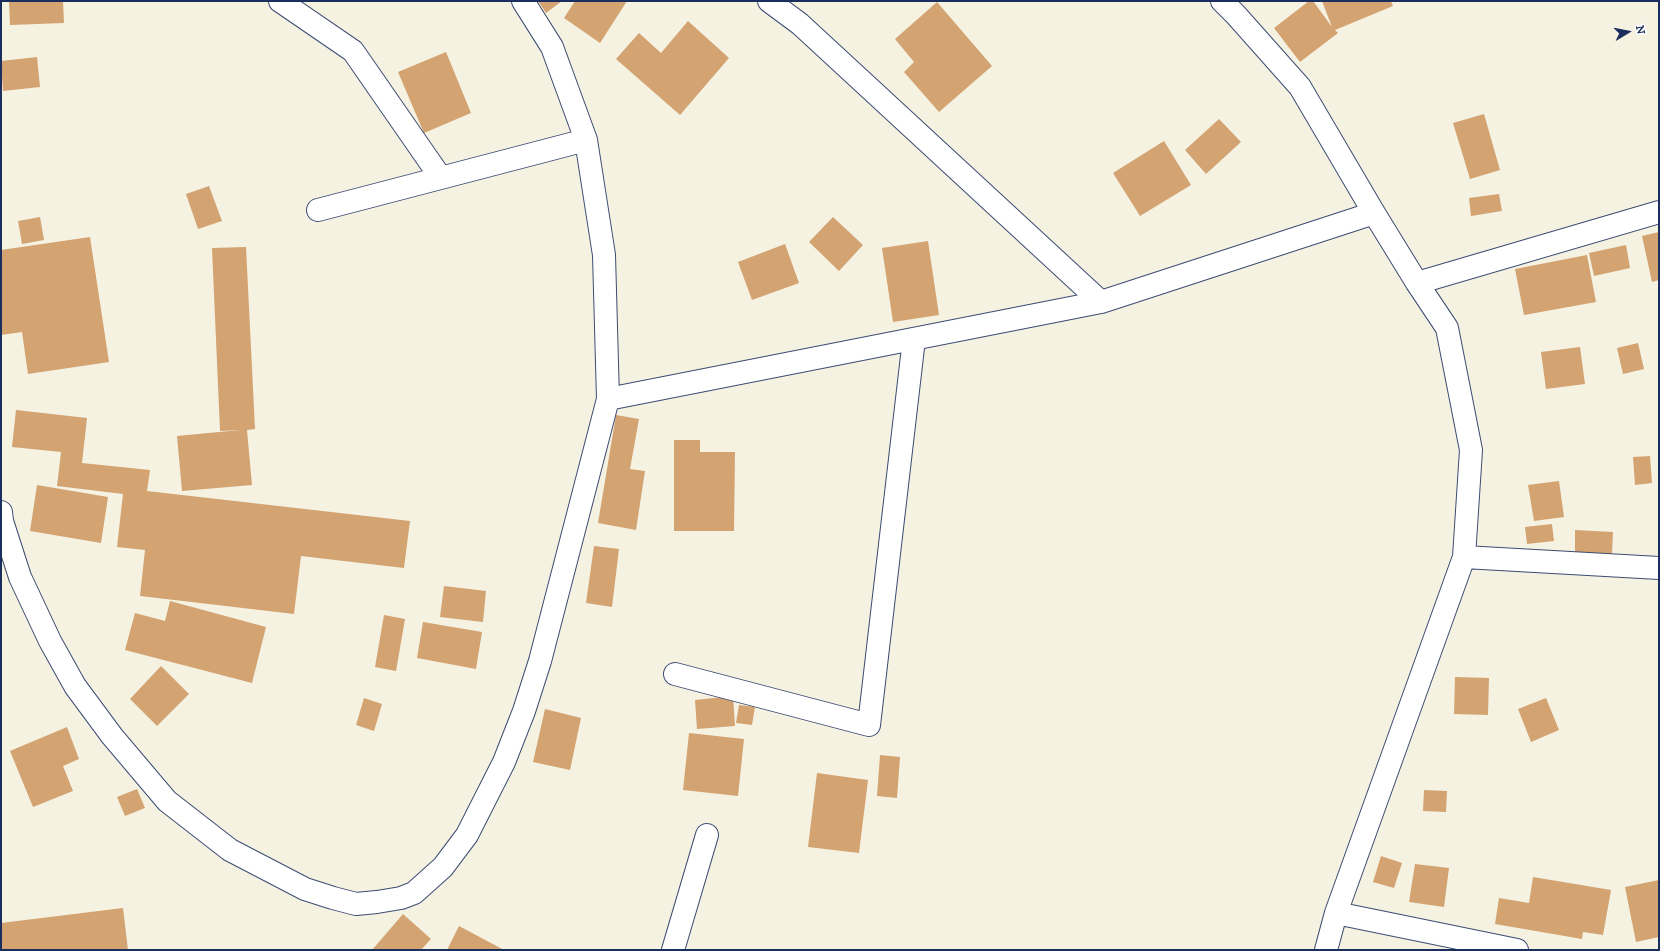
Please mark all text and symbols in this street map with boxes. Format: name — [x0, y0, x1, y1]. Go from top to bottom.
north arrow — [1608, 12, 1648, 52]
text: N — [1632, 24, 1647, 36]

